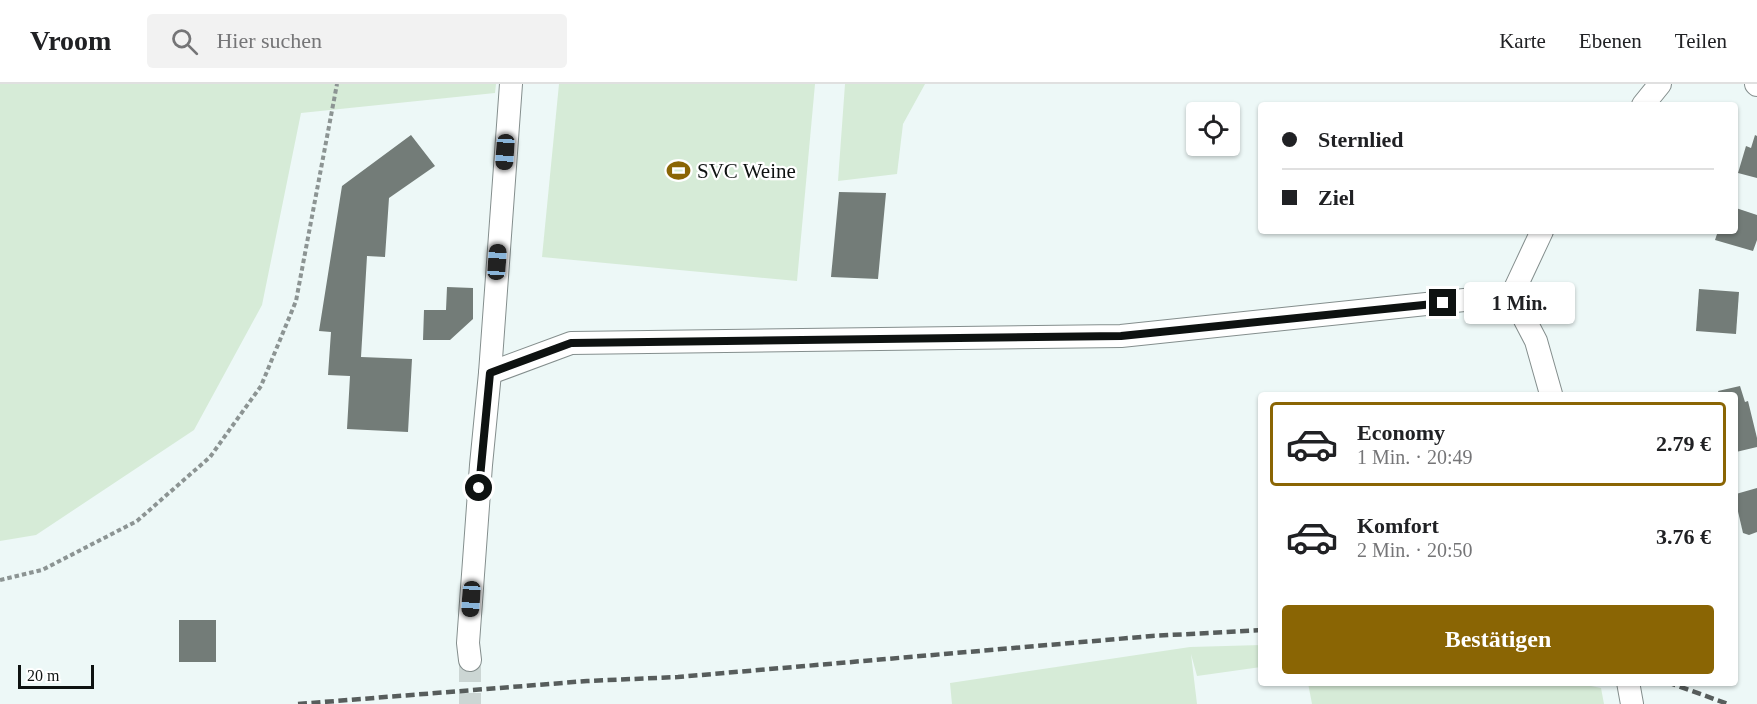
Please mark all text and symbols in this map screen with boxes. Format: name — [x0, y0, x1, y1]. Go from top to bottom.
search box — [147, 14, 567, 68]
text: Vroom — [30, 25, 111, 56]
icon: search — [168, 25, 201, 58]
text: Hier suchen — [216, 28, 322, 53]
text: Karte — [1499, 29, 1546, 53]
text: Ebenen — [1579, 29, 1642, 53]
text: Teilen — [1675, 29, 1727, 53]
map controls — [1186, 102, 1240, 156]
button: locate — [1186, 102, 1240, 156]
text: Sternlied — [1318, 127, 1404, 152]
car — [495, 133, 515, 171]
sports icon: SVC Weine — [666, 158, 692, 184]
place label: SVC Weine — [697, 159, 796, 183]
text: Ziel — [1318, 185, 1355, 210]
car — [487, 243, 507, 281]
callout: 1 Min. — [1464, 282, 1575, 324]
route end — [1429, 289, 1456, 316]
text: 1 Min. — [1492, 292, 1547, 314]
icon: car — [1285, 417, 1339, 471]
text: Economy — [1357, 420, 1445, 445]
text: 2.79 € — [1656, 431, 1711, 456]
text: 1 Min. · 20:49 — [1357, 446, 1473, 468]
route start — [465, 474, 492, 501]
icon: car — [1285, 510, 1339, 564]
text: Komfort — [1357, 513, 1439, 538]
text: 3.76 € — [1656, 524, 1711, 549]
text: 2 Min. · 20:50 — [1357, 539, 1473, 561]
car — [461, 580, 481, 618]
button: Bestätigen — [1282, 605, 1714, 674]
scale bar — [18, 662, 94, 690]
text: 20 m — [27, 667, 59, 684]

